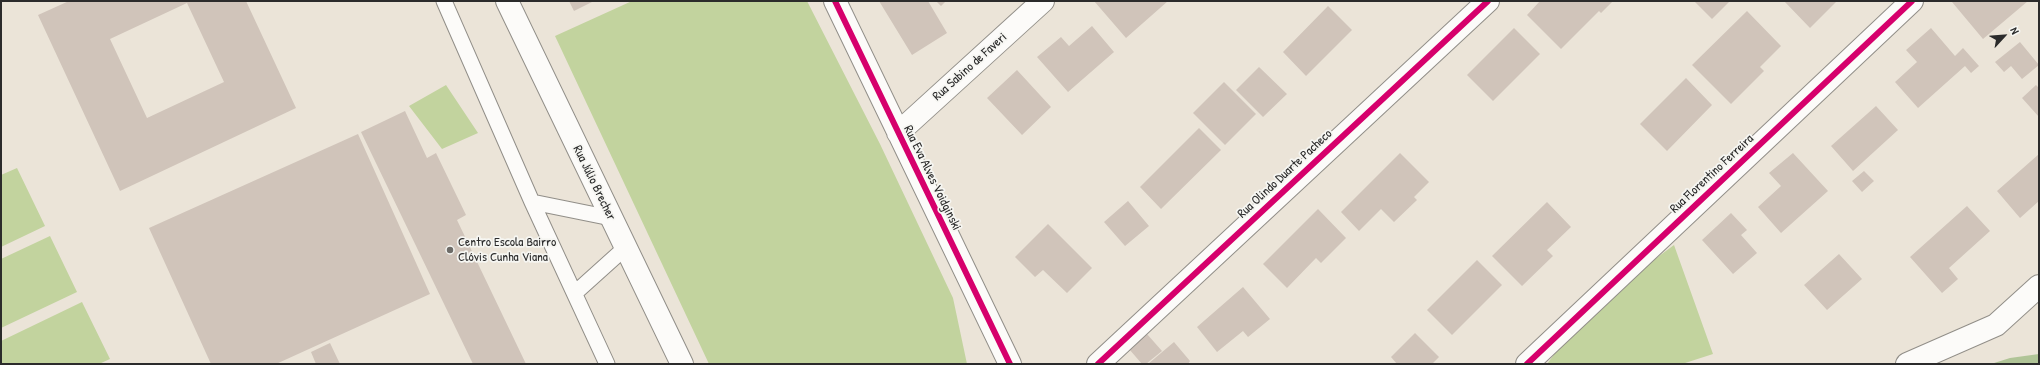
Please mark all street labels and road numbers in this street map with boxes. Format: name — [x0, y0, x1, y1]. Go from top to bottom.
street label: Rua Sabino de Faveri — [930, 30, 1010, 104]
street label: Rua Eva Alves Voidginski — [900, 123, 964, 233]
street label: Rua Olindo Duarte Pacheco — [1235, 126, 1335, 222]
street label: Rua Florentino Ferreira — [1667, 131, 1757, 217]
street label: Rua Júlio Brecher — [569, 143, 619, 223]

